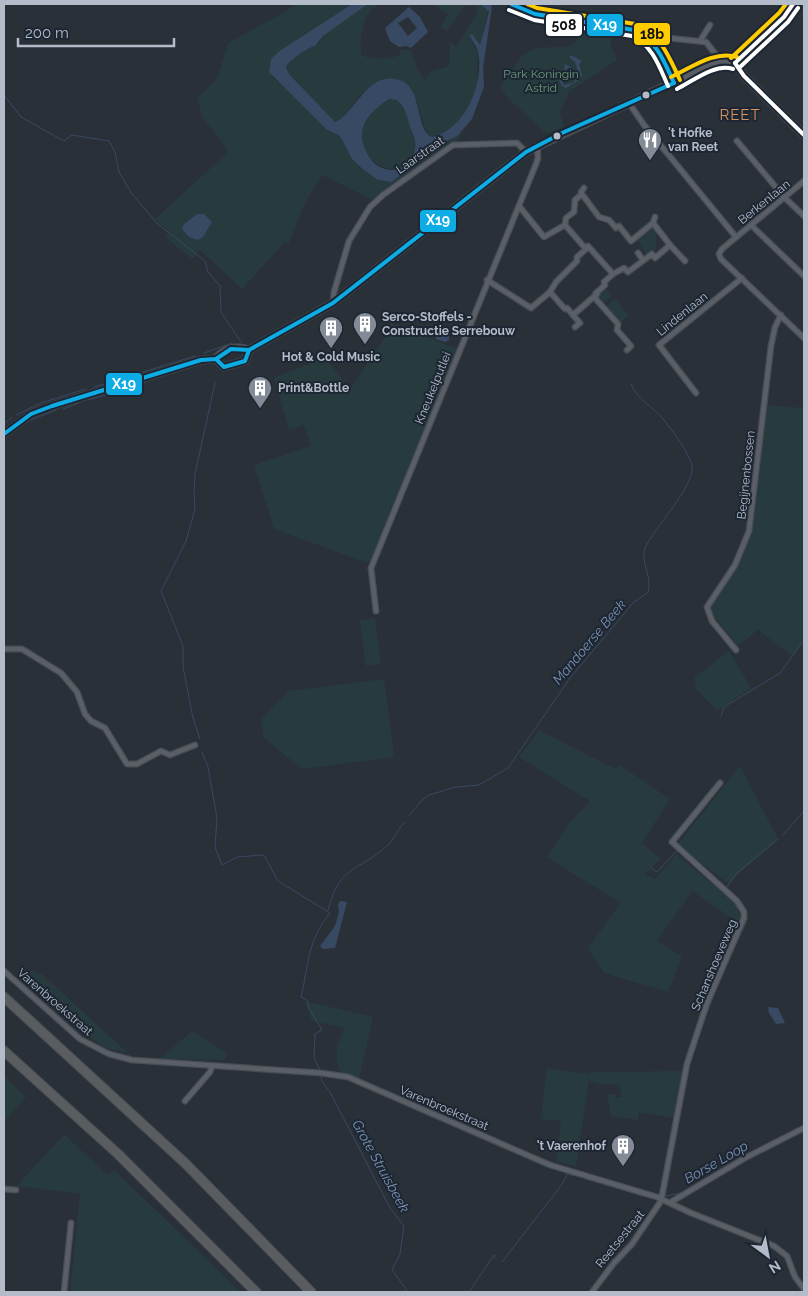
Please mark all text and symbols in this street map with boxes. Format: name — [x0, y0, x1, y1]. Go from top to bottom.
line badge: 508 — [545, 13, 583, 37]
line badge: X19 — [586, 13, 624, 37]
scale bar — [18, 15, 174, 47]
text: 508 — [552, 17, 576, 33]
text: X19 — [592, 17, 617, 33]
line badge: 18b — [633, 22, 671, 46]
text: 200 m — [25, 24, 69, 42]
text: 18b — [640, 26, 664, 42]
park label: Park Koningin Astrid — [503, 67, 579, 95]
unlabelled marker — [641, 90, 651, 100]
district label: REET — [719, 106, 761, 124]
place label: 't Hofke van Reet — [668, 126, 719, 154]
restaurant icon: 't Hofke van Reet — [637, 127, 663, 161]
unlabelled marker — [552, 131, 562, 141]
street label: Laarstraat — [393, 133, 447, 177]
street label: Berkenlaan — [735, 177, 793, 227]
line badge: X19 — [419, 209, 457, 233]
text: X19 — [425, 212, 450, 228]
street label: Lindenlaan — [654, 289, 710, 339]
place label: Serco-Stoffels - Constructie Serrebouw — [382, 310, 516, 338]
building icon: Serco-Stoffels - Constructie Serrebouw — [352, 311, 378, 345]
building icon: Hot & Cold Music — [318, 315, 344, 349]
place label: Hot & Cold Music — [282, 350, 380, 364]
street label: Kneukelputlei — [412, 350, 454, 426]
line badge: X19 — [105, 372, 143, 396]
building icon: Print&Bottle — [247, 375, 273, 409]
text: X19 — [111, 376, 136, 392]
place label: Print&Bottle — [278, 381, 349, 395]
street label: Begijnenbossen — [734, 430, 758, 520]
water label: Mandoerse Beek — [549, 596, 629, 688]
street label: Schanshoeveweg — [688, 917, 740, 1013]
street label: Varenbroekstraat — [14, 966, 96, 1038]
street label: Varenbroekstraat — [397, 1083, 491, 1133]
water label: Grote Struisbeek — [349, 1117, 413, 1215]
building icon: 't Vaerenhof — [610, 1133, 636, 1167]
water label: Borse Loop — [681, 1137, 751, 1187]
place label: 't Vaerenhof — [537, 1139, 607, 1153]
street label: Reetsestraat — [593, 1208, 647, 1270]
north arrow — [743, 1231, 793, 1281]
text: N — [766, 1257, 784, 1277]

